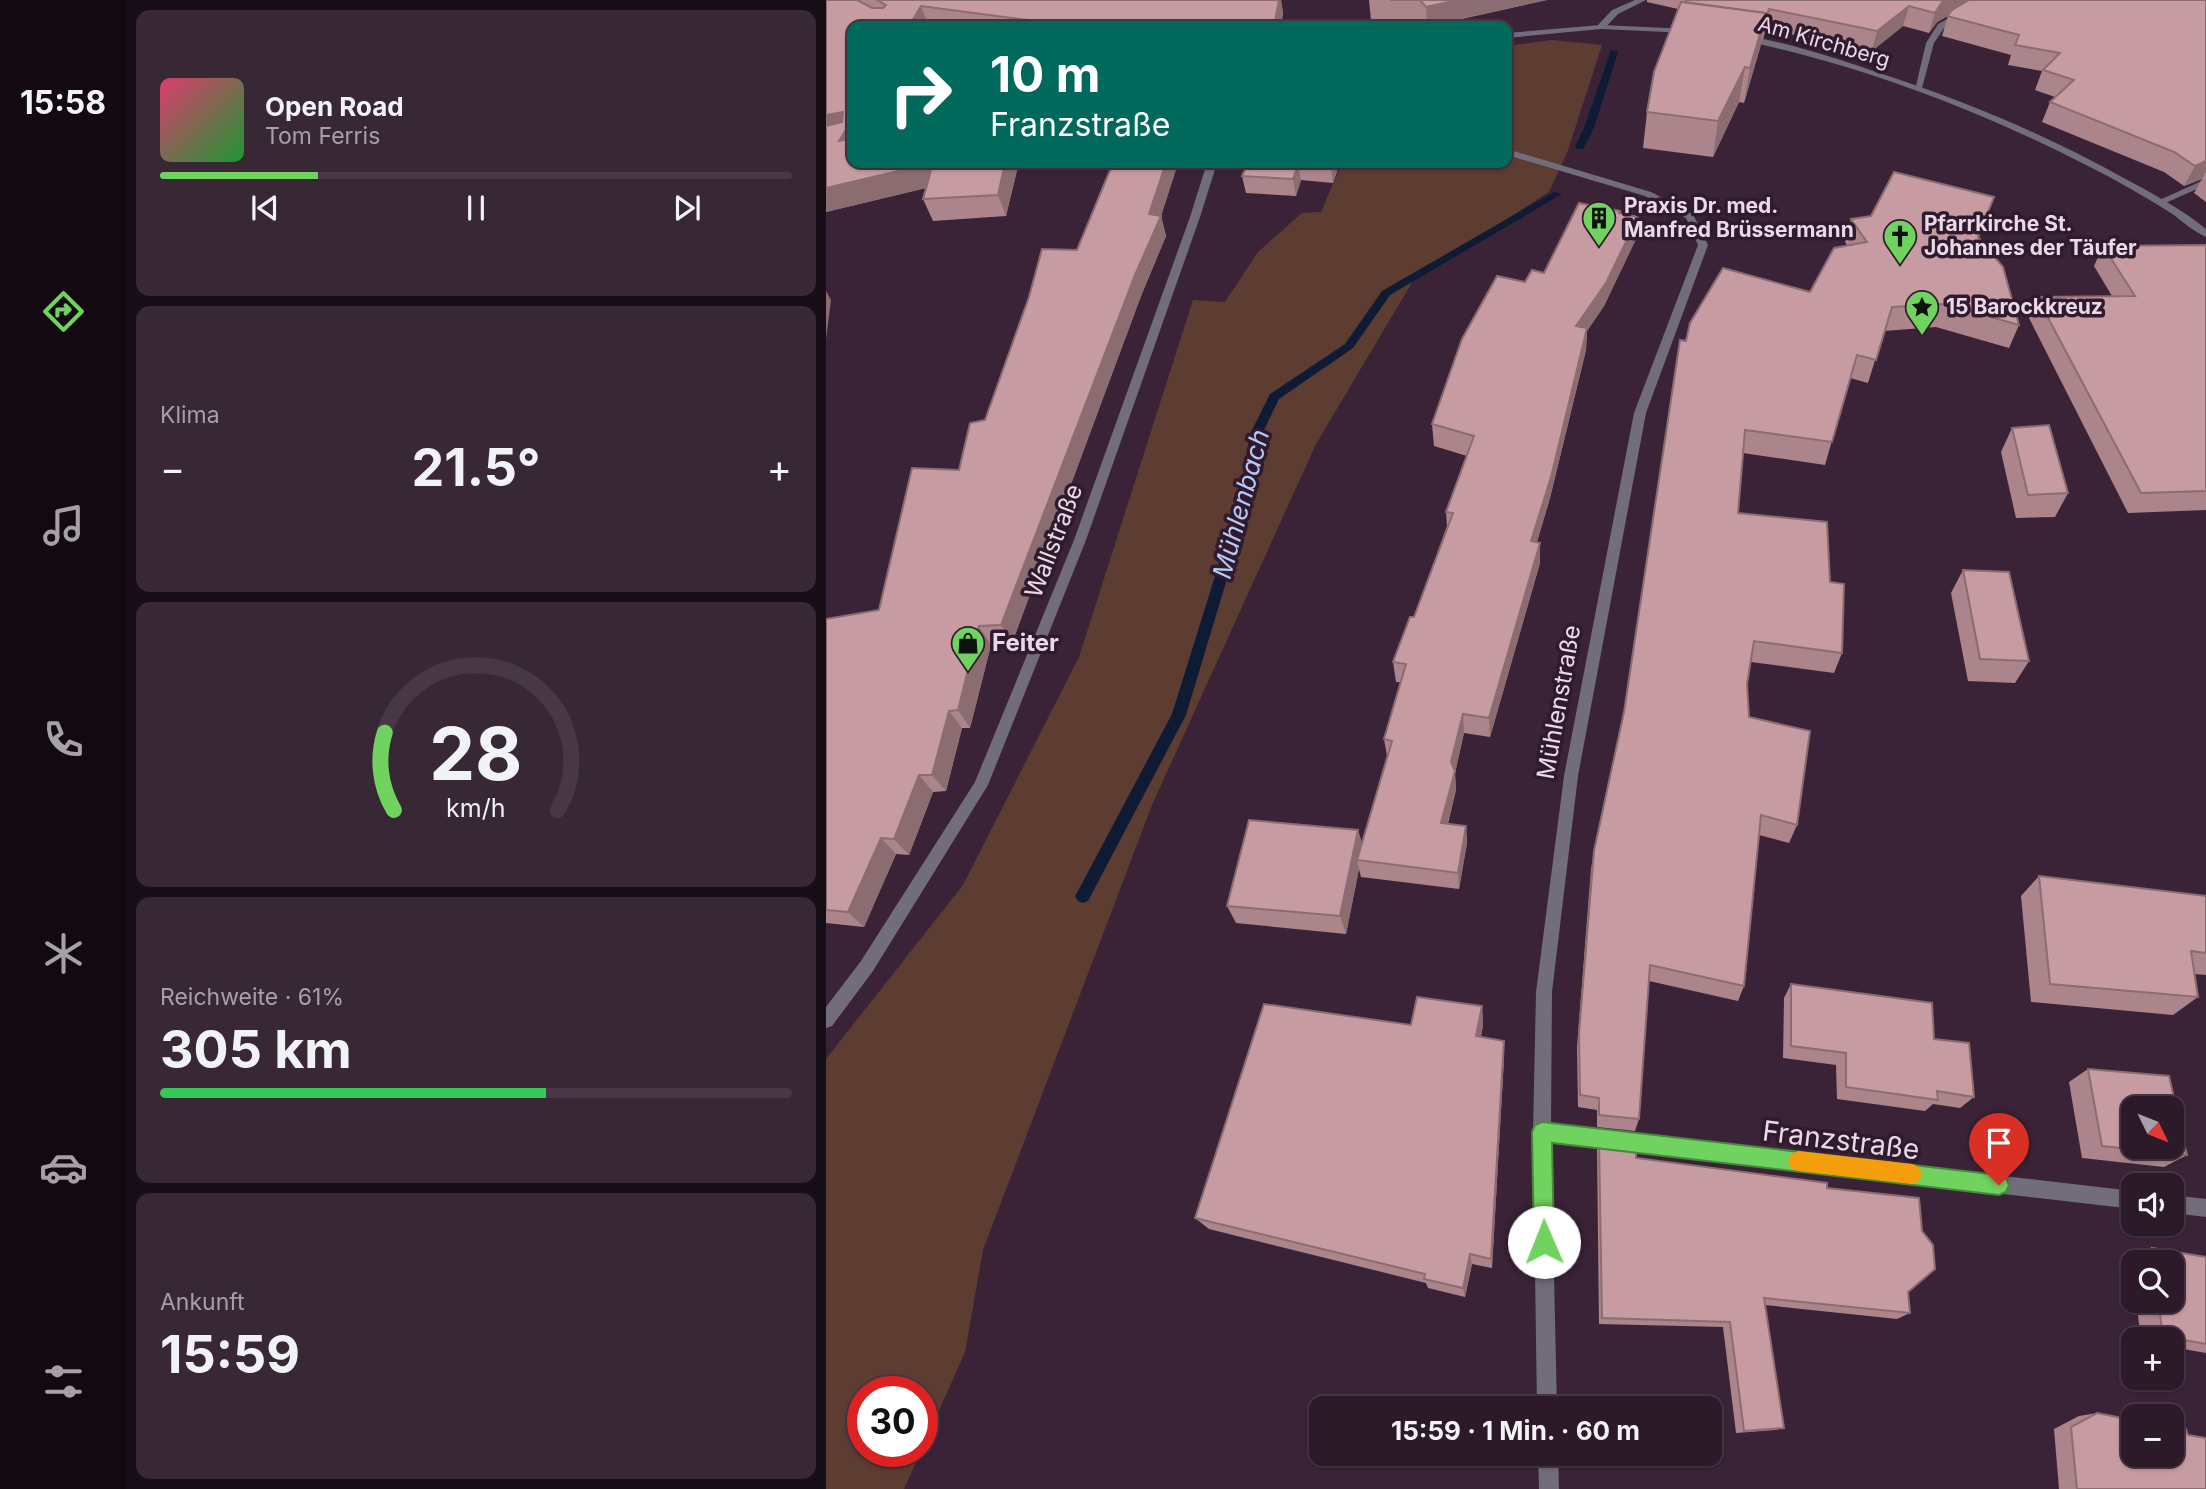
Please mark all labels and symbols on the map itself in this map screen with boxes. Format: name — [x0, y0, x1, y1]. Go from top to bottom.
street label: Am Kirchberg — [1755, 11, 1893, 72]
place label: Praxis Dr. med. Manfred Brüssermann — [1624, 193, 1854, 242]
building icon: Praxis Dr. med. Manfred Brüssermann — [1580, 199, 1618, 248]
place label: Pfarrkirche St. Johannes der Täufer — [1924, 211, 2137, 260]
church icon: Pfarrkirche St. Johannes der Täufer — [1881, 217, 1919, 266]
place icon: 15 Barockkreuz — [1903, 288, 1941, 337]
place label: 15 Barockkreuz — [1946, 294, 2103, 319]
water label: Mühlenbach — [1206, 426, 1275, 582]
street label: Wallstraße — [1019, 480, 1088, 602]
street label: Mühlenstraße — [1531, 623, 1586, 781]
shop icon: Feiter — [949, 624, 987, 673]
place label: Feiter — [992, 628, 1059, 657]
north arrow — [2121, 1096, 2184, 1158]
pin — [1969, 1113, 2029, 1185]
street label: Franzstraße — [1761, 1114, 1921, 1166]
position arrow — [1507, 1205, 1581, 1279]
speed limit sign: 30 — [847, 1376, 938, 1467]

